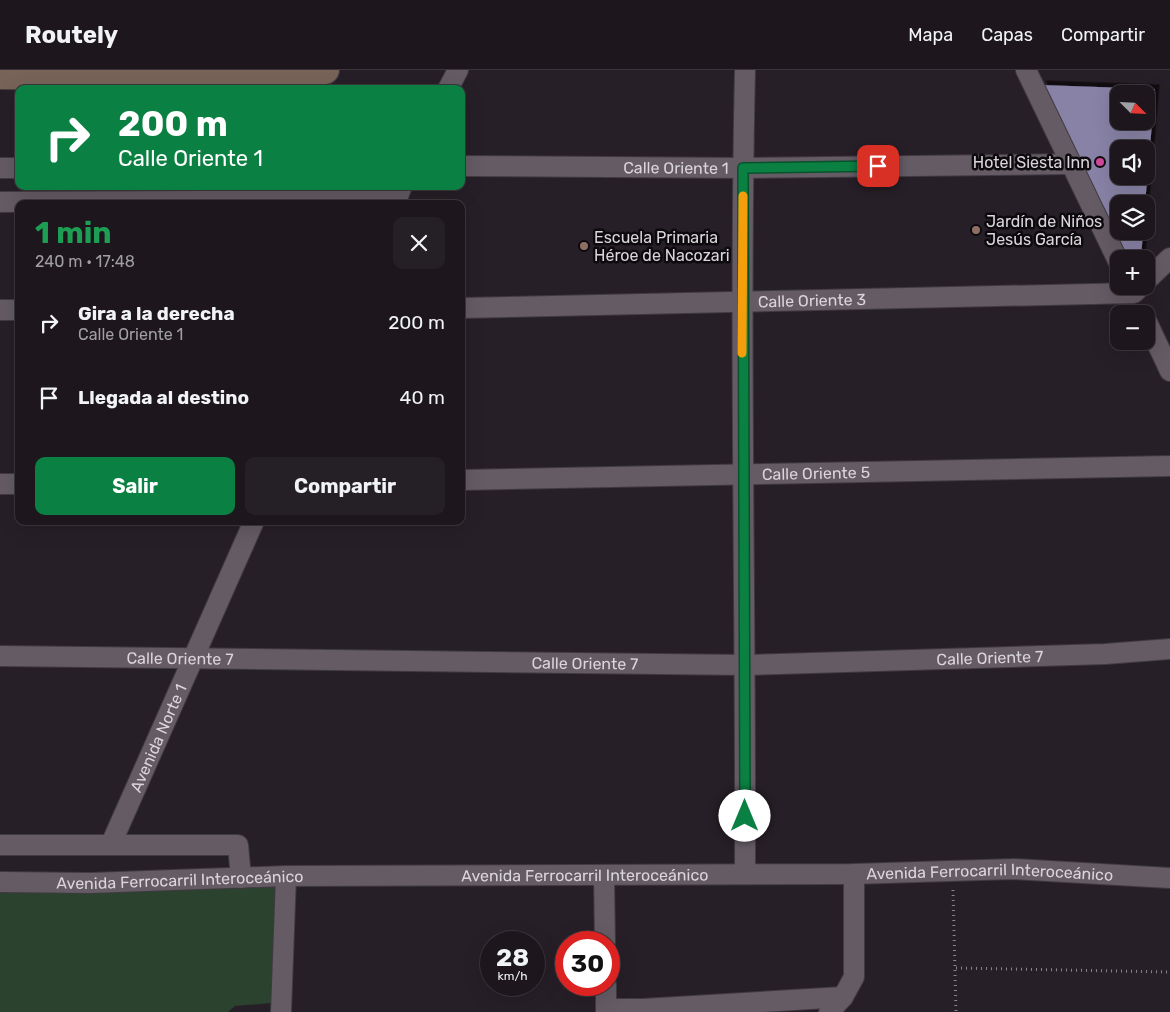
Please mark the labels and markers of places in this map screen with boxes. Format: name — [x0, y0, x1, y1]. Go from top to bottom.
pin — [857, 145, 899, 187]
place label: Hotel Siesta Inn — [973, 153, 1090, 172]
marker: Hotel Siesta Inn — [1094, 156, 1106, 168]
place label: Jardín de Niños Jesús García — [986, 212, 1102, 249]
marker: Jardín de Niños Jesús García — [970, 224, 982, 236]
place label: Escuela Primaria Héroe de Nacozari — [594, 228, 730, 265]
marker: Escuela Primaria Héroe de Nacozari — [578, 240, 590, 252]

